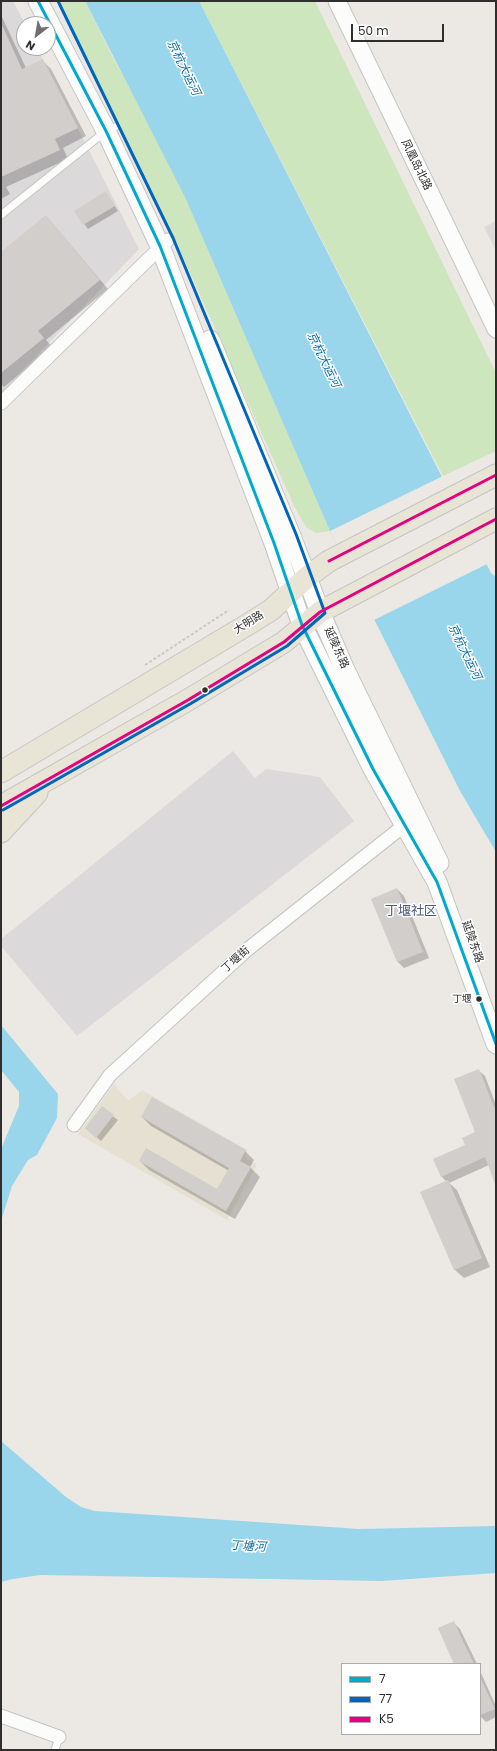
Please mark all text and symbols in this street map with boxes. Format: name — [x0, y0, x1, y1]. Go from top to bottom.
north arrow — [16, 16, 56, 56]
scale bar — [353, 16, 446, 42]
text: 50 m — [358, 22, 389, 39]
text: N — [23, 36, 38, 54]
water label: 京杭大运河 — [163, 38, 203, 98]
street label: 凤凰岛北路 — [398, 137, 434, 193]
water label: 京杭大运河 — [303, 330, 343, 390]
street label: 大明路 — [232, 609, 266, 637]
water label: 京杭大运河 — [444, 622, 484, 682]
street label: 延陵东路 — [321, 625, 351, 671]
unlabelled marker — [200, 685, 210, 695]
district label: 丁堰社区 — [385, 904, 437, 920]
street label: 延陵东路 — [459, 919, 485, 965]
street label: 丁堰街 — [219, 944, 253, 976]
place label: 丁堰 — [452, 993, 472, 1005]
marker: 丁堰 — [474, 994, 484, 1004]
water label: 丁塘河 — [230, 1539, 266, 1555]
legend — [341, 1663, 481, 1735]
text: 7 — [379, 1670, 386, 1687]
text: 77 — [379, 1690, 392, 1707]
text: K5 — [379, 1710, 394, 1727]

